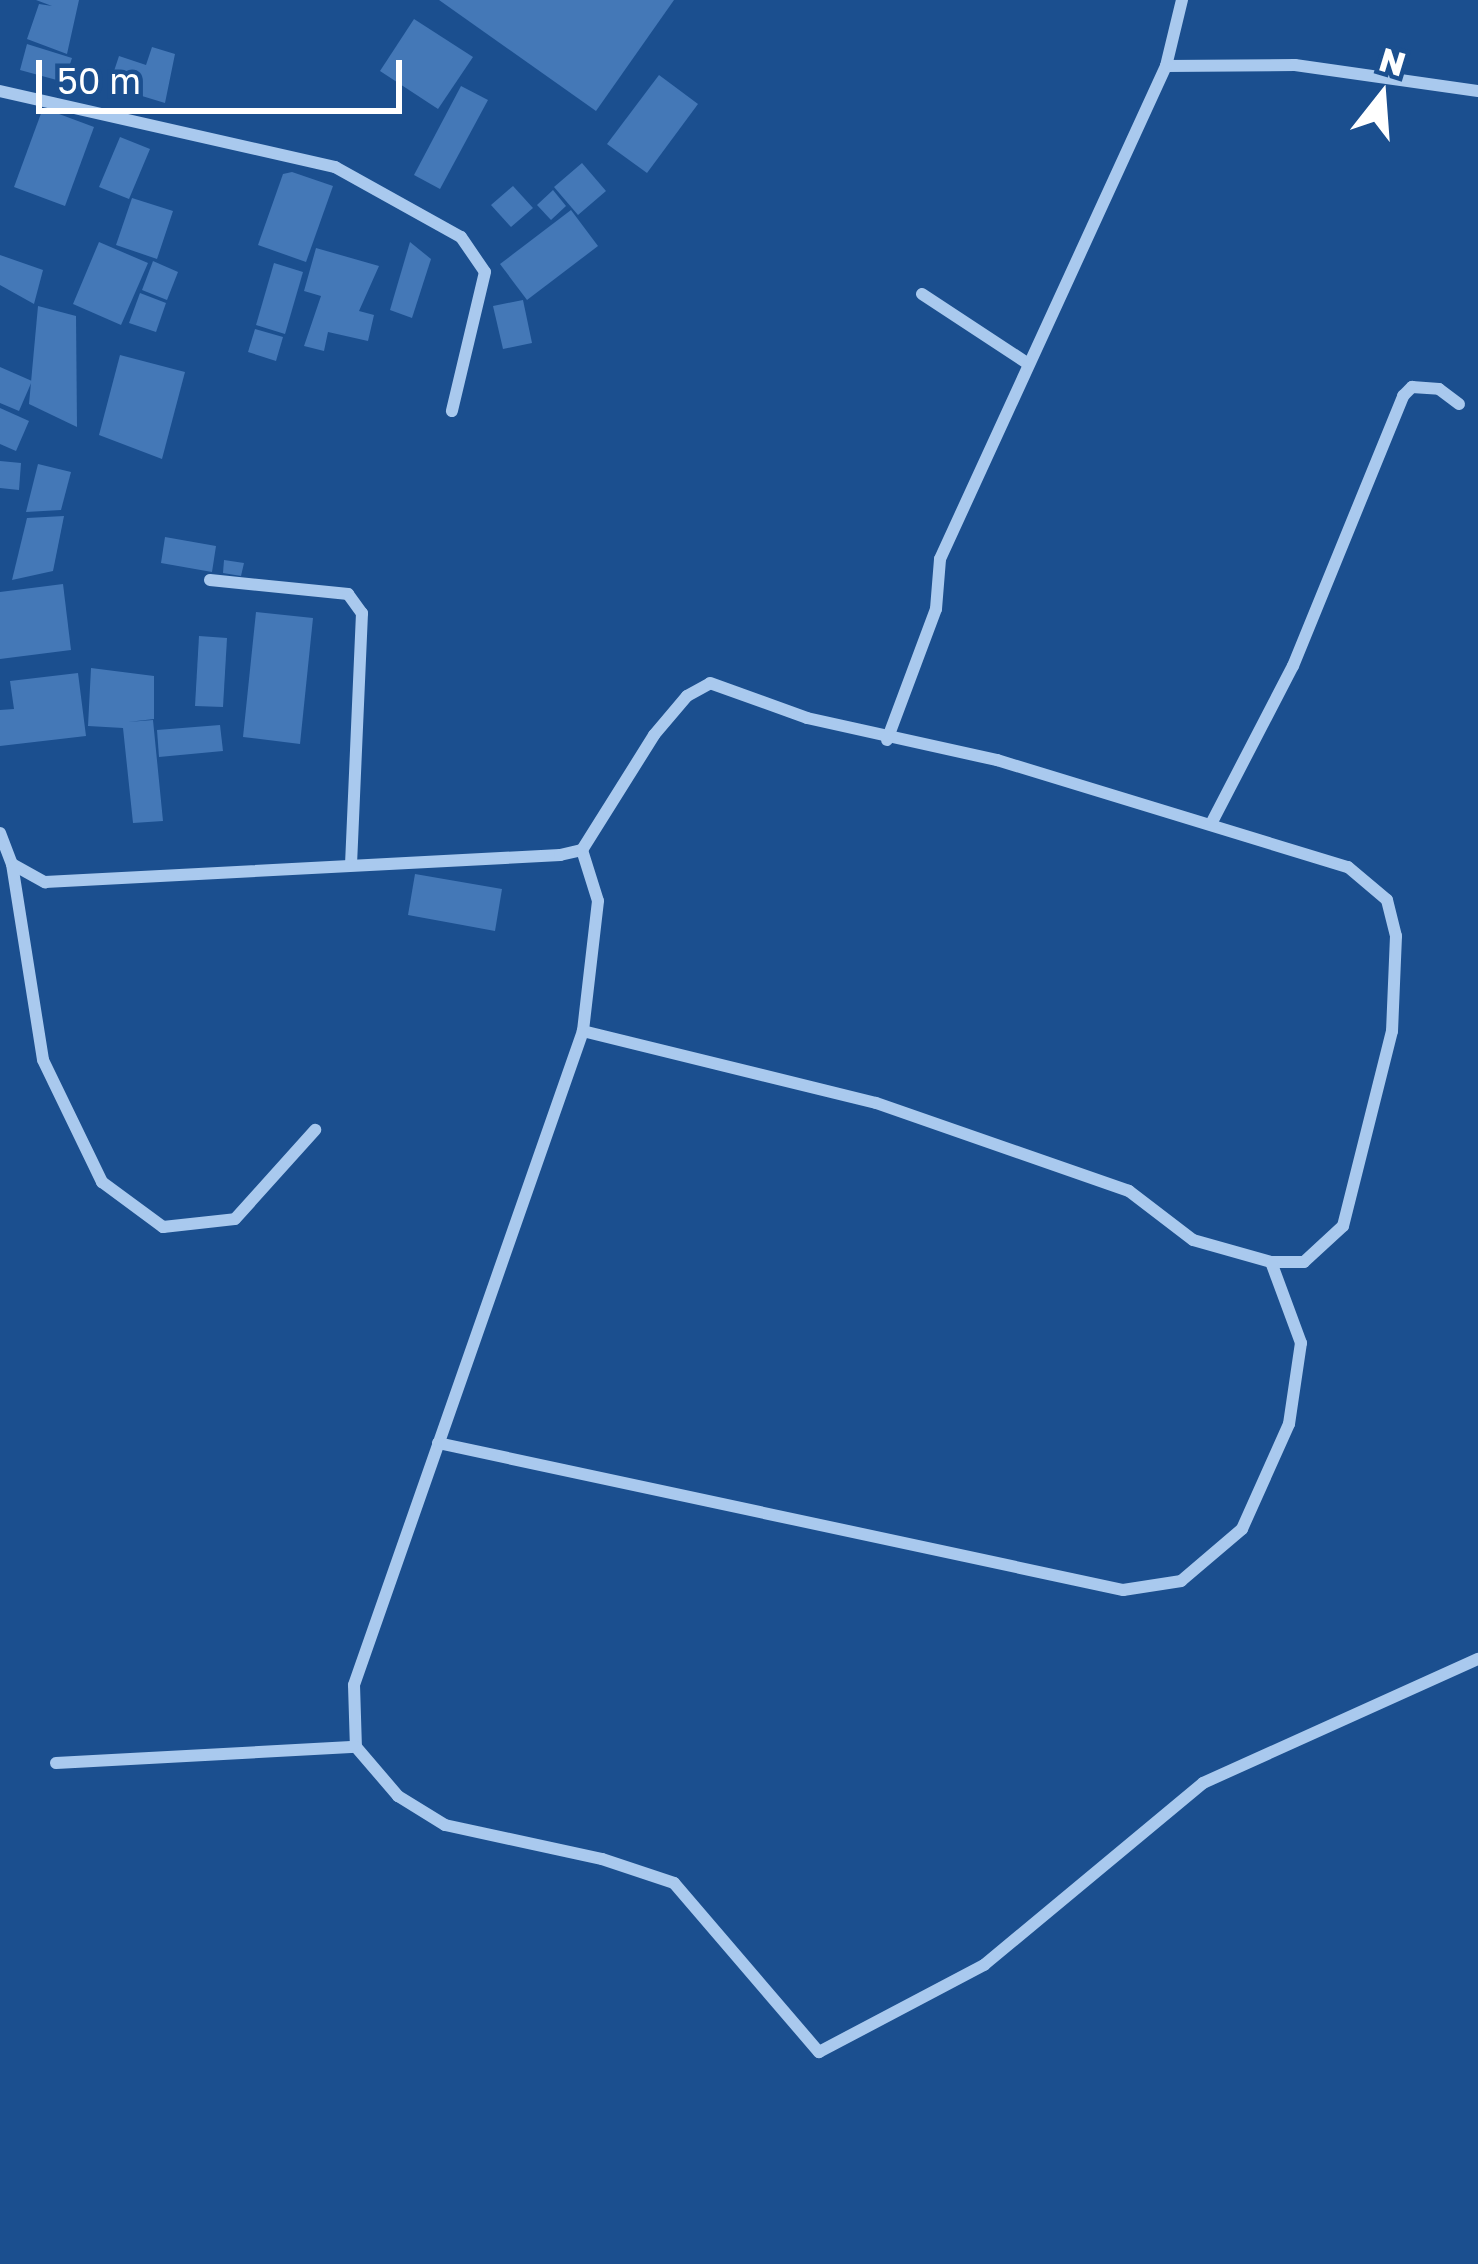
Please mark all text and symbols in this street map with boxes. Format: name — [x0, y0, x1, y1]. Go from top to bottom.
scale bar — [42, 36, 408, 110]
north arrow — [1322, 36, 1442, 156]
text: N — [1375, 39, 1410, 83]
text: 50 m — [57, 59, 141, 102]

